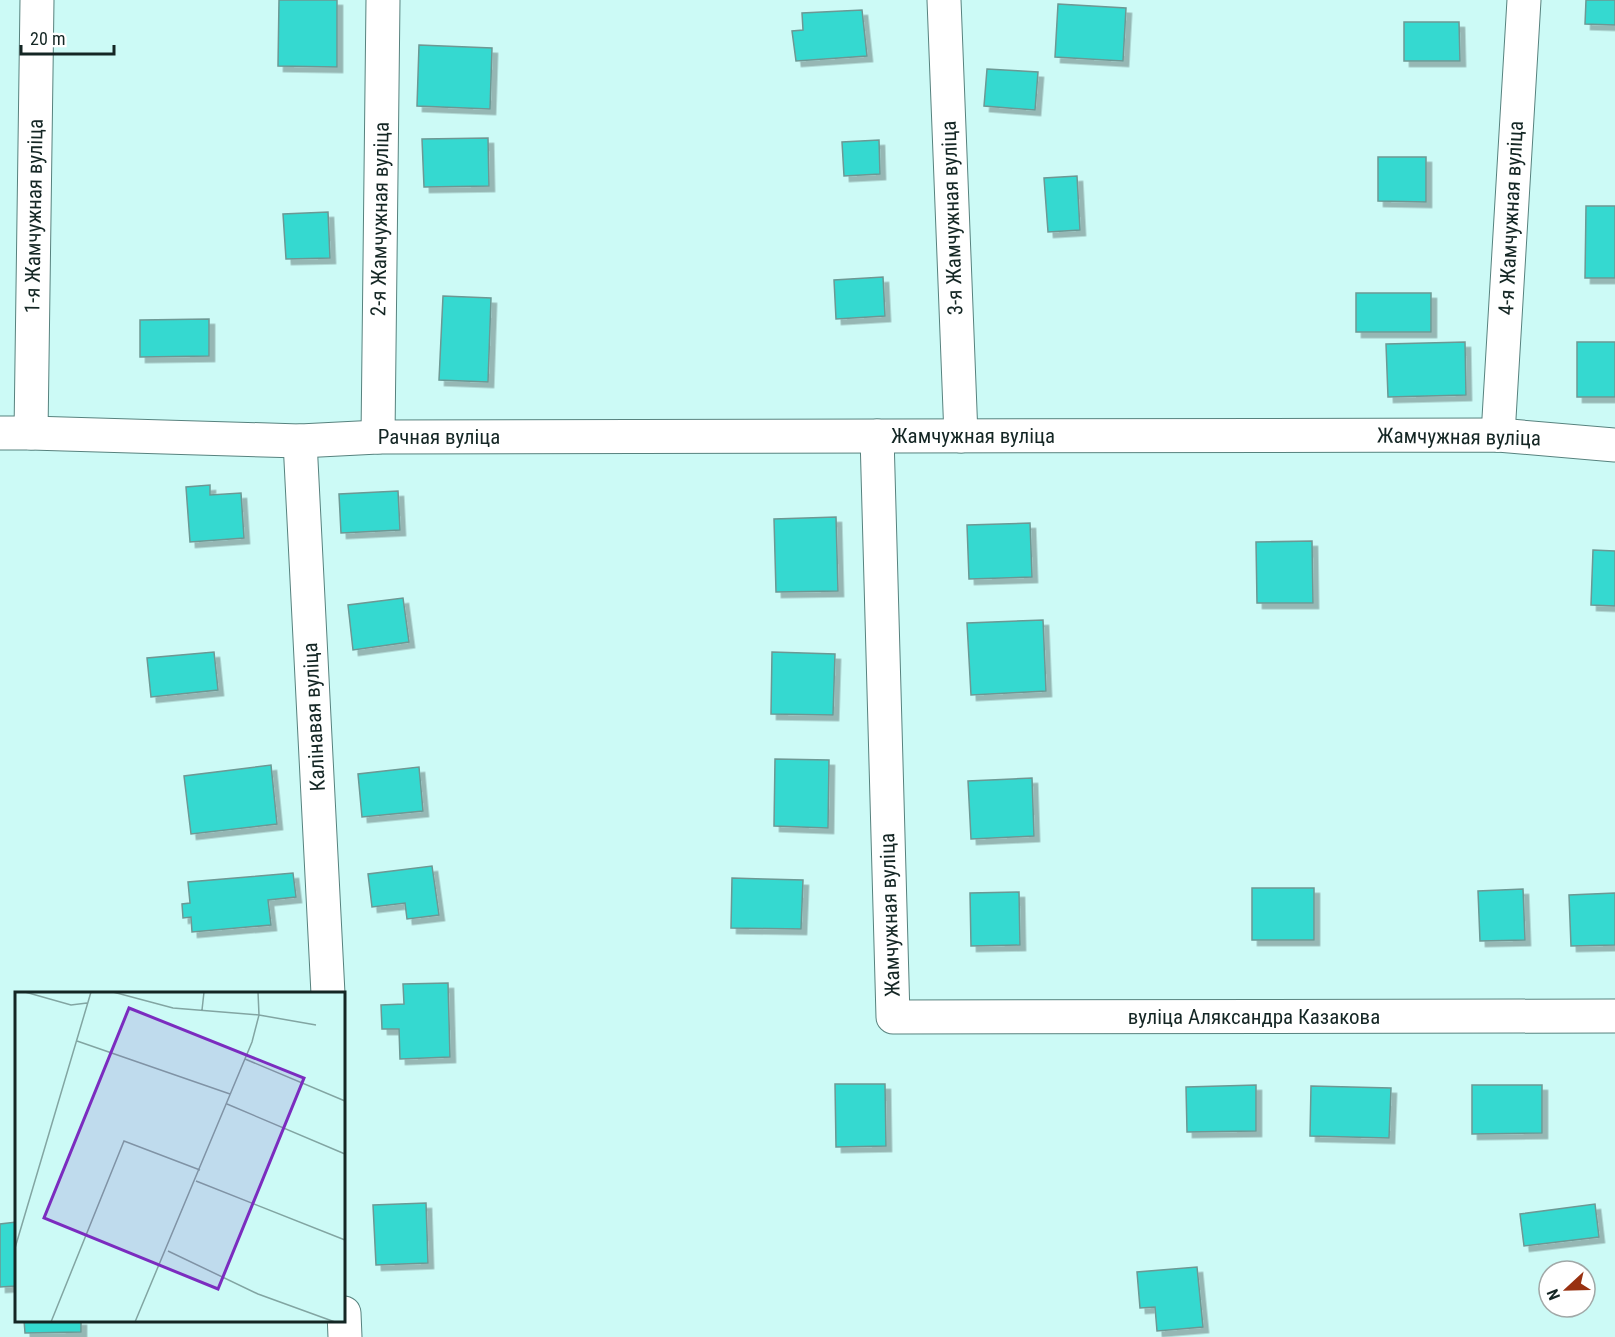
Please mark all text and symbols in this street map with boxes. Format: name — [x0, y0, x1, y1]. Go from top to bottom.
scale bar — [21, 18, 114, 56]
text: 20 m — [30, 28, 65, 49]
street label: 1-я Жамчужная вуліца — [20, 119, 48, 313]
street label: 3-я Жамчужная вуліца — [937, 120, 967, 316]
street label: 4-я Жамчужная вуліца — [1494, 120, 1528, 316]
street label: 2-я Жамчужная вуліца — [366, 122, 394, 316]
street label: Жамчужная вуліца — [891, 424, 1055, 448]
street label: Жамчужная вуліца — [1377, 424, 1541, 450]
street label: Рачная вуліца — [378, 425, 500, 449]
street label: Калінавая вуліца — [298, 642, 330, 792]
street label: Жамчужная вуліца — [875, 833, 905, 997]
inset map — [15, 992, 345, 1322]
street label: вуліца Аляксандра Казакова — [1128, 1005, 1380, 1029]
north arrow — [1537, 1259, 1597, 1319]
text: N — [1543, 1286, 1564, 1303]

